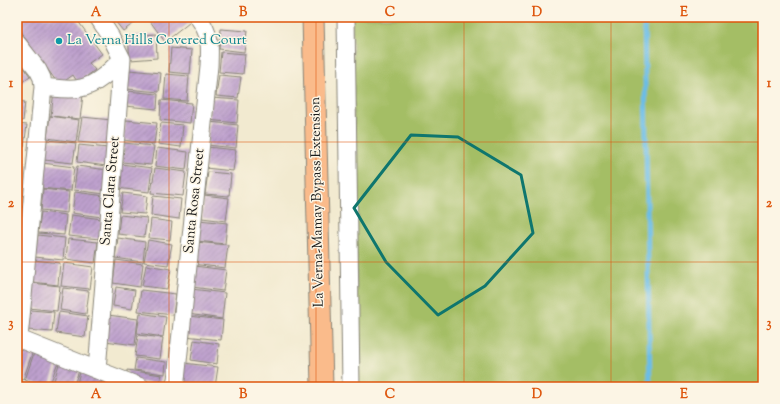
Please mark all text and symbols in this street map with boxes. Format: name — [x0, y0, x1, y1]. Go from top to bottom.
text: A — [91, 4, 102, 22]
text: B — [239, 4, 248, 22]
text: C — [385, 4, 395, 22]
text: D — [532, 4, 542, 22]
text: E — [680, 4, 688, 22]
place label: La Verna Hills Covered Court — [67, 31, 247, 51]
marker: La Verna Hills Covered Court — [54, 36, 64, 46]
text: 1 — [9, 75, 14, 93]
text: 1 — [767, 75, 772, 93]
street label: La Verna-Mamay Bypass Extension — [306, 96, 330, 308]
street label: Santa Clara Street — [96, 135, 126, 246]
street label: Santa Rosa Street — [180, 147, 210, 255]
text: 2 — [8, 195, 15, 213]
text: 2 — [766, 195, 773, 213]
text: 3 — [8, 315, 14, 333]
text: 3 — [766, 315, 772, 333]
text: A — [91, 386, 102, 404]
text: B — [239, 386, 248, 404]
text: C — [385, 386, 395, 404]
text: D — [532, 386, 542, 404]
text: E — [680, 386, 688, 404]

